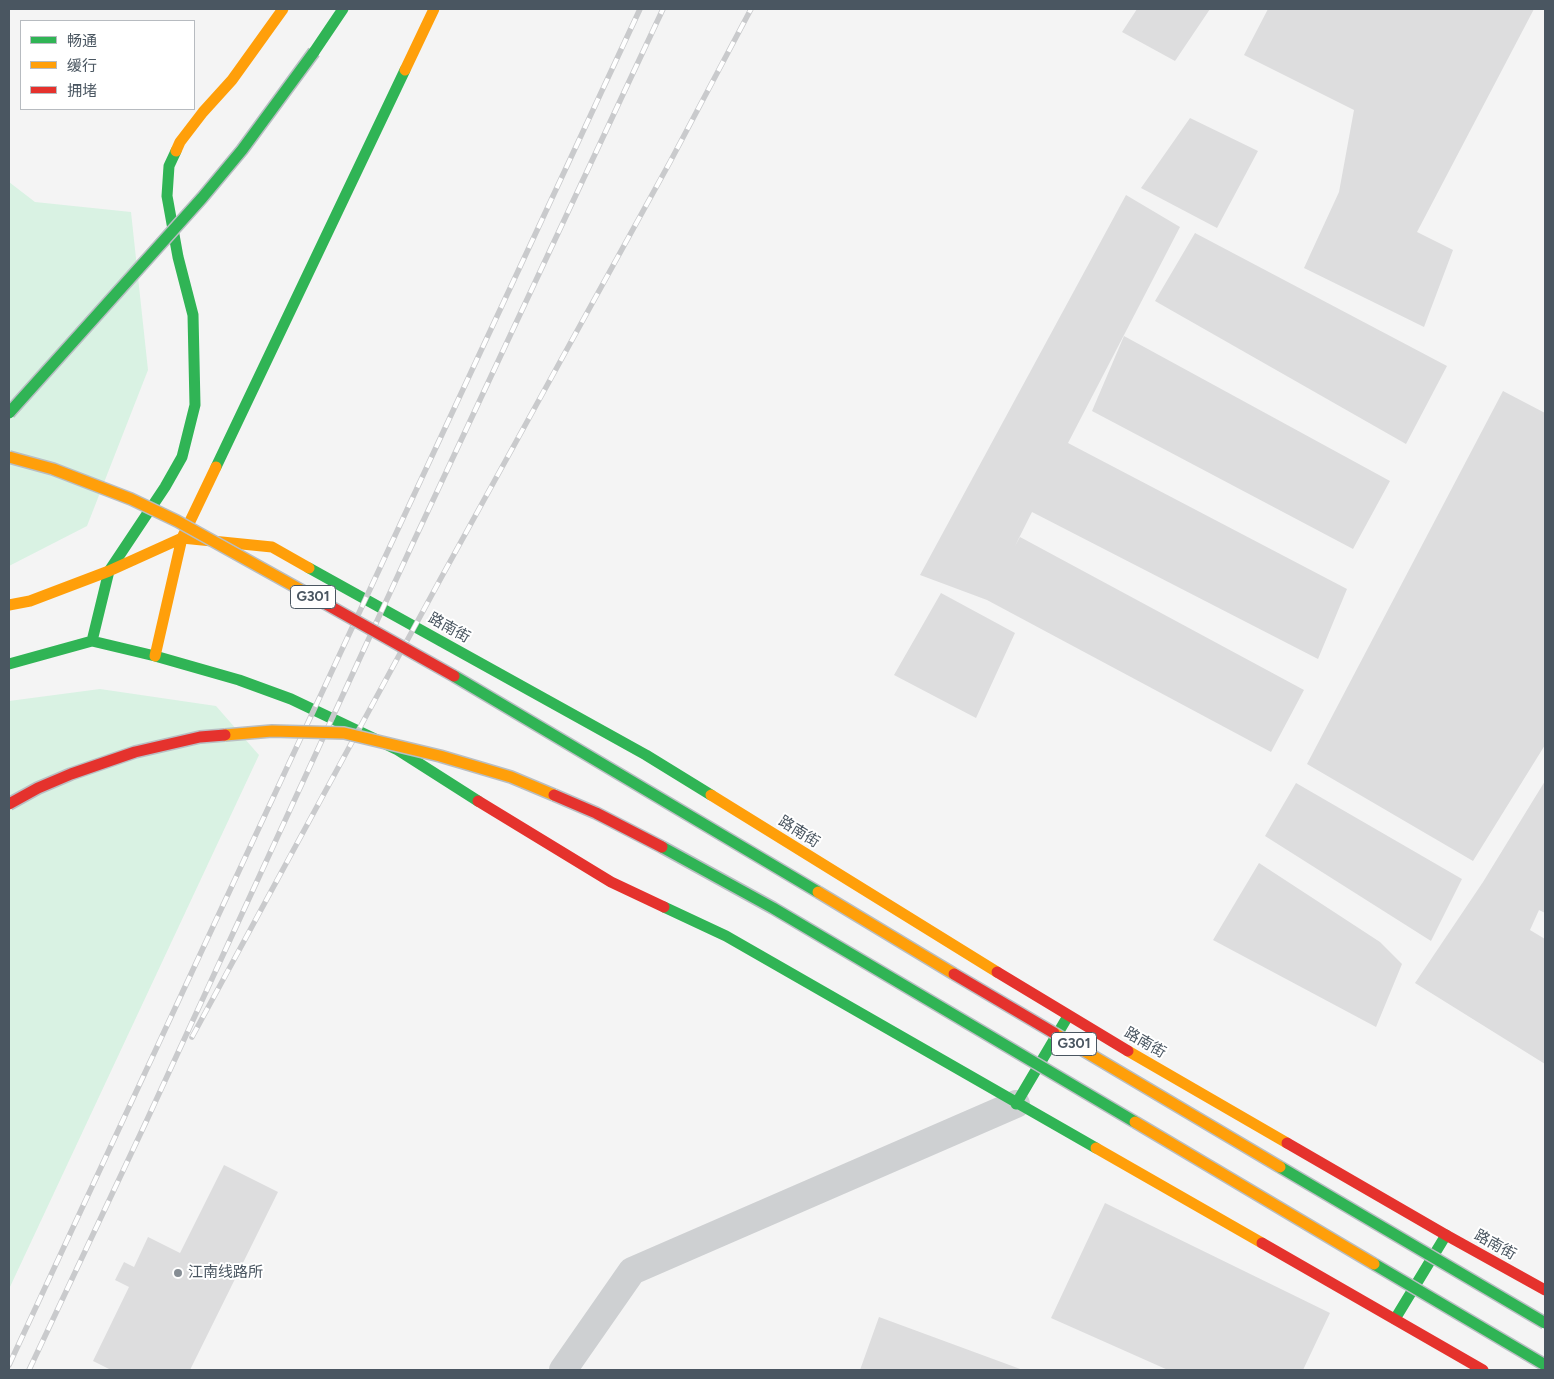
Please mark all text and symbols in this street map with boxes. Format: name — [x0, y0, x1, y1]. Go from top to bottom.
legend — [20, 20, 195, 110]
text: 畅通 — [67, 32, 97, 50]
text: 缓行 — [67, 57, 97, 75]
text: 拥堵 — [67, 82, 97, 100]
road number: G301 — [290, 586, 336, 608]
street label: 路南街 — [425, 609, 473, 647]
street label: 路南街 — [775, 812, 823, 852]
street label: 路南街 — [1121, 1024, 1169, 1062]
road number: G301 — [1052, 1032, 1096, 1056]
street label: 路南街 — [1471, 1226, 1519, 1264]
place label: 江南线路所 — [188, 1264, 263, 1282]
marker: 江南线路所 — [172, 1267, 184, 1279]

